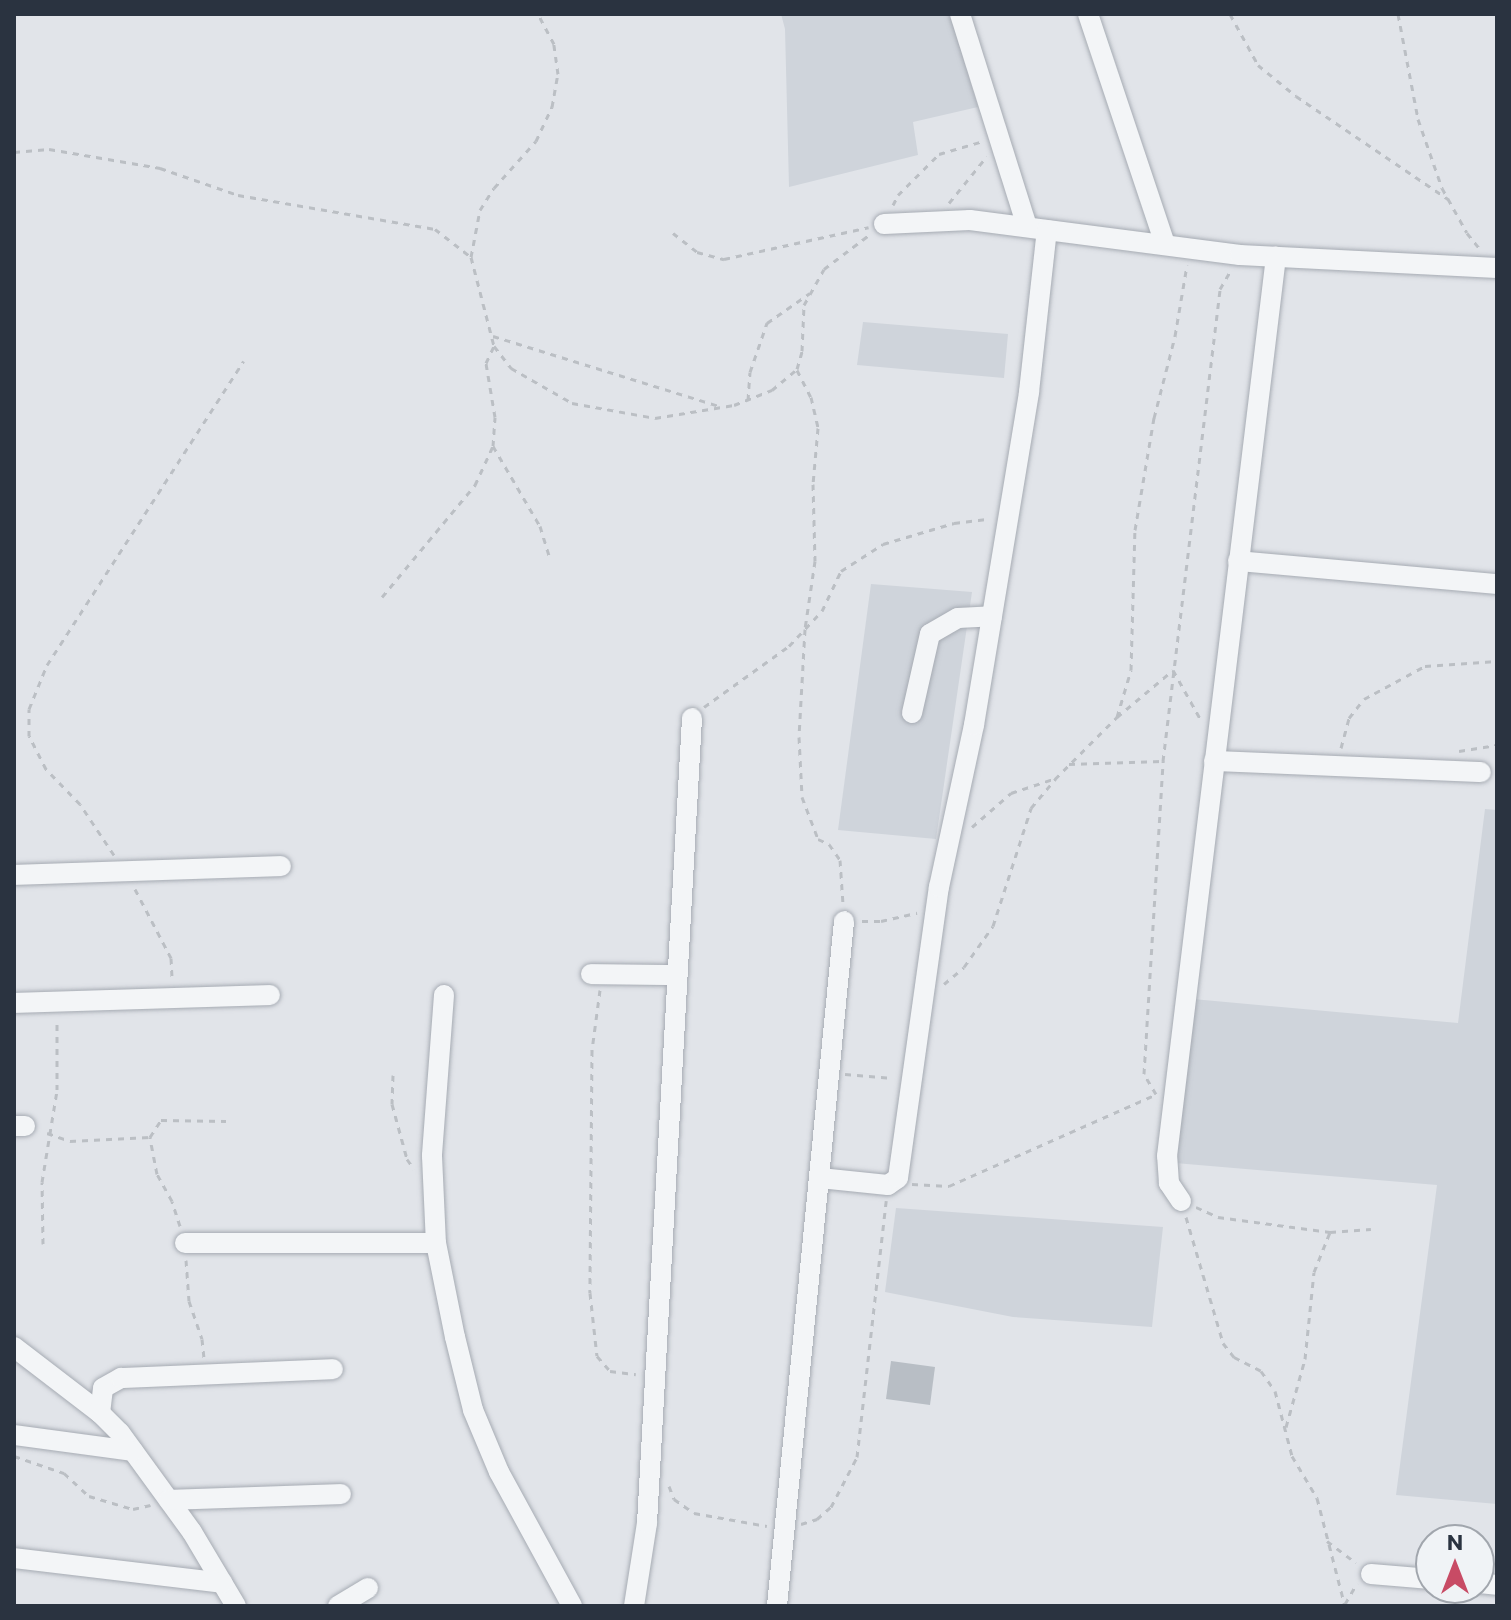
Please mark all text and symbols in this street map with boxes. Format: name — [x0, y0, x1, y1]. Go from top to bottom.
north arrow — [1415, 1524, 1495, 1604]
text: N — [1447, 1528, 1463, 1555]

